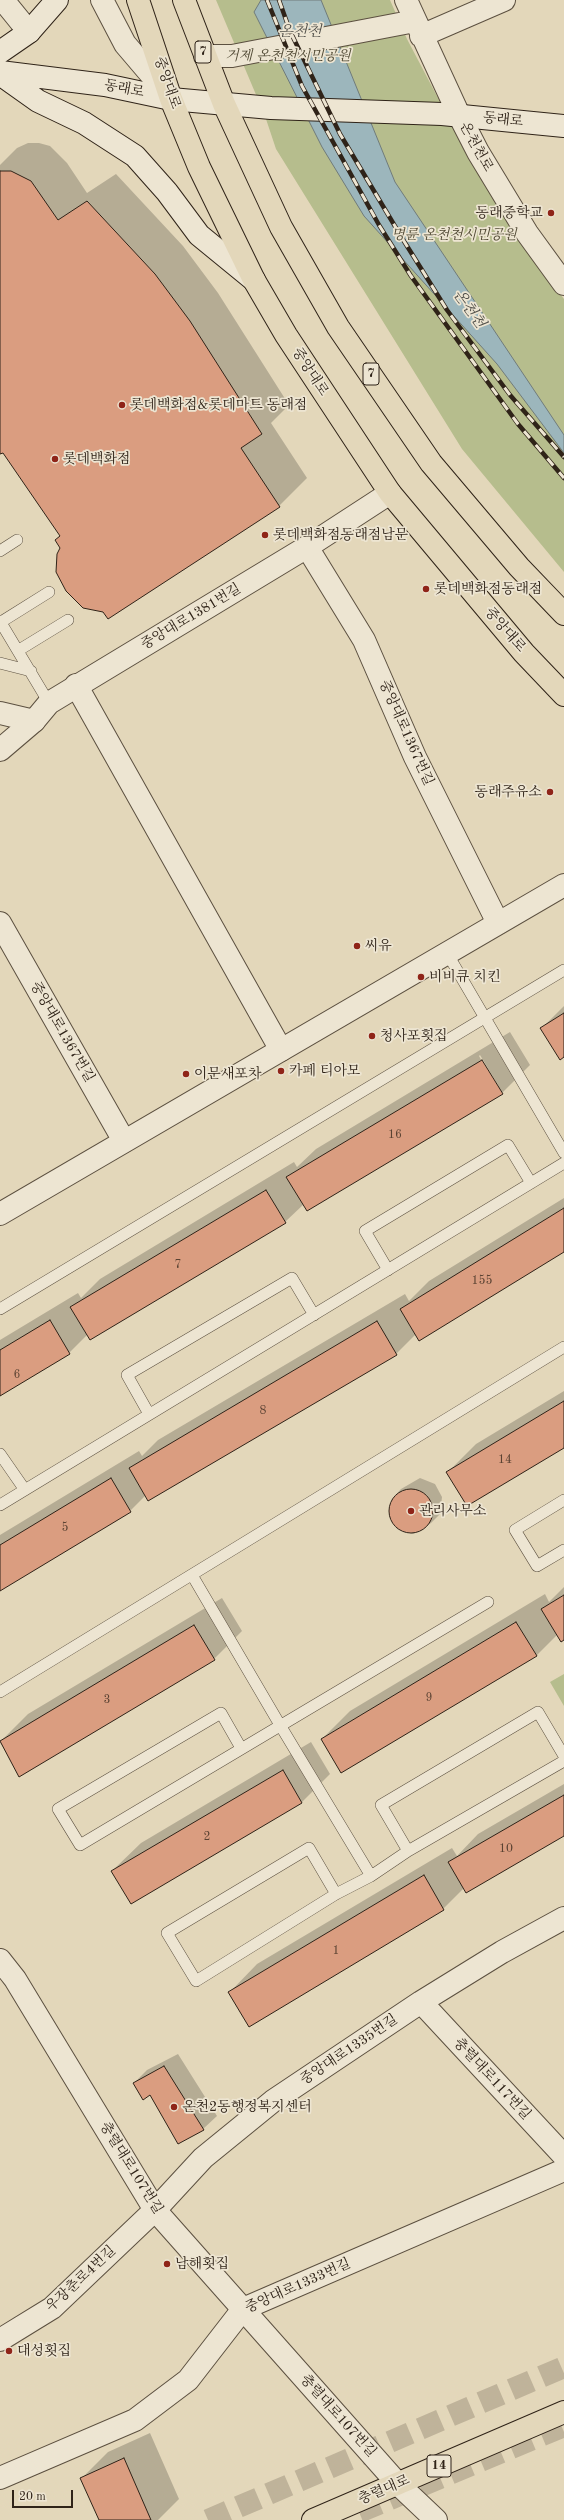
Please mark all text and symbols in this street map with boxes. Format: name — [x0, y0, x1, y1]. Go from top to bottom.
water label: 온천천 — [278, 23, 322, 41]
road number: 7 — [195, 41, 211, 63]
park label: 거제 온천천시민공원 — [225, 48, 351, 64]
street label: 중앙대로 — [150, 55, 184, 111]
street label: 동래로 — [102, 77, 146, 101]
street label: 동래로 — [482, 110, 524, 130]
street label: 온천천로 — [456, 119, 496, 175]
place label: 동래중학교 — [475, 205, 543, 221]
marker: 동래중학교 — [546, 208, 556, 218]
park label: 명륜 온천천시민공원 — [391, 227, 517, 243]
water label: 온천천 — [449, 286, 489, 332]
street label: 중앙대로 — [288, 345, 332, 399]
road number: 7 — [363, 363, 379, 385]
place label: 롯데백화점&롯데마트 동래점 — [130, 397, 307, 413]
marker: 롯데백화점&롯데마트 동래점 — [117, 400, 127, 410]
place label: 롯데백화점 — [63, 451, 131, 467]
marker: 롯데백화점 — [50, 454, 60, 464]
place label: 롯데백화점동래점남문 — [273, 527, 408, 543]
marker: 롯데백화점동래점남문 — [260, 530, 270, 540]
street label: 중앙대로1381번길 — [138, 581, 244, 653]
place label: 롯데백화점동래점 — [434, 581, 542, 597]
marker: 롯데백화점동래점 — [421, 584, 431, 594]
street label: 중앙대로 — [481, 604, 529, 656]
street label: 중앙대로1367번길 — [375, 678, 437, 788]
place label: 동래주유소 — [474, 784, 542, 800]
marker: 동래주유소 — [545, 787, 555, 797]
place label: 씨유 — [365, 938, 392, 954]
marker: 씨유 — [352, 941, 362, 951]
place label: 비비큐 치킨 — [429, 969, 501, 985]
marker: 비비큐 치킨 — [416, 972, 426, 982]
street label: 중앙대로1367번길 — [26, 979, 98, 1085]
place label: 청사포횟집 — [380, 1028, 448, 1044]
marker: 청사포횟집 — [367, 1031, 377, 1041]
place label: 카페 티아모 — [289, 1063, 361, 1079]
place label: 이문새포차 — [194, 1066, 262, 1082]
marker: 카페 티아모 — [276, 1066, 286, 1076]
marker: 이문새포차 — [181, 1069, 191, 1079]
house number: 16 — [388, 1128, 402, 1142]
house number: 7 — [175, 1258, 181, 1272]
house number: 155 — [472, 1274, 492, 1288]
house number: 6 — [14, 1368, 20, 1382]
house number: 8 — [260, 1404, 266, 1418]
house number: 14 — [498, 1453, 512, 1467]
place label: 관리사무소 — [419, 1503, 487, 1519]
marker: 관리사무소 — [406, 1506, 416, 1516]
house number: 5 — [62, 1521, 68, 1535]
house number: 9 — [426, 1691, 432, 1705]
house number: 3 — [104, 1693, 110, 1707]
house number: 2 — [204, 1830, 210, 1844]
house number: 10 — [499, 1842, 513, 1856]
house number: 1 — [333, 1944, 339, 1958]
street label: 중앙대로1335번길 — [297, 2011, 401, 2089]
street label: 충렬대로117번길 — [450, 2035, 534, 2123]
place label: 온천2동행정복지센터 — [182, 2099, 312, 2115]
marker: 온천2동행정복지센터 — [169, 2102, 179, 2112]
street label: 충렬대로107번길 — [96, 2119, 166, 2217]
street label: 우장춘로4번길 — [43, 2242, 119, 2316]
street label: 중앙대로1333번길 — [243, 2255, 353, 2317]
place label: 남해횟집 — [175, 2256, 229, 2272]
marker: 남해횟집 — [162, 2259, 172, 2269]
place label: 대성횟집 — [17, 2343, 71, 2359]
marker: 대성횟집 — [4, 2346, 14, 2356]
street label: 충렬대로107번길 — [296, 2371, 380, 2461]
road number: 14 — [427, 2455, 451, 2477]
street label: 충렬대로 — [356, 2472, 412, 2508]
scale bar — [14, 2482, 75, 2508]
text: 20 m — [19, 2491, 46, 2503]

